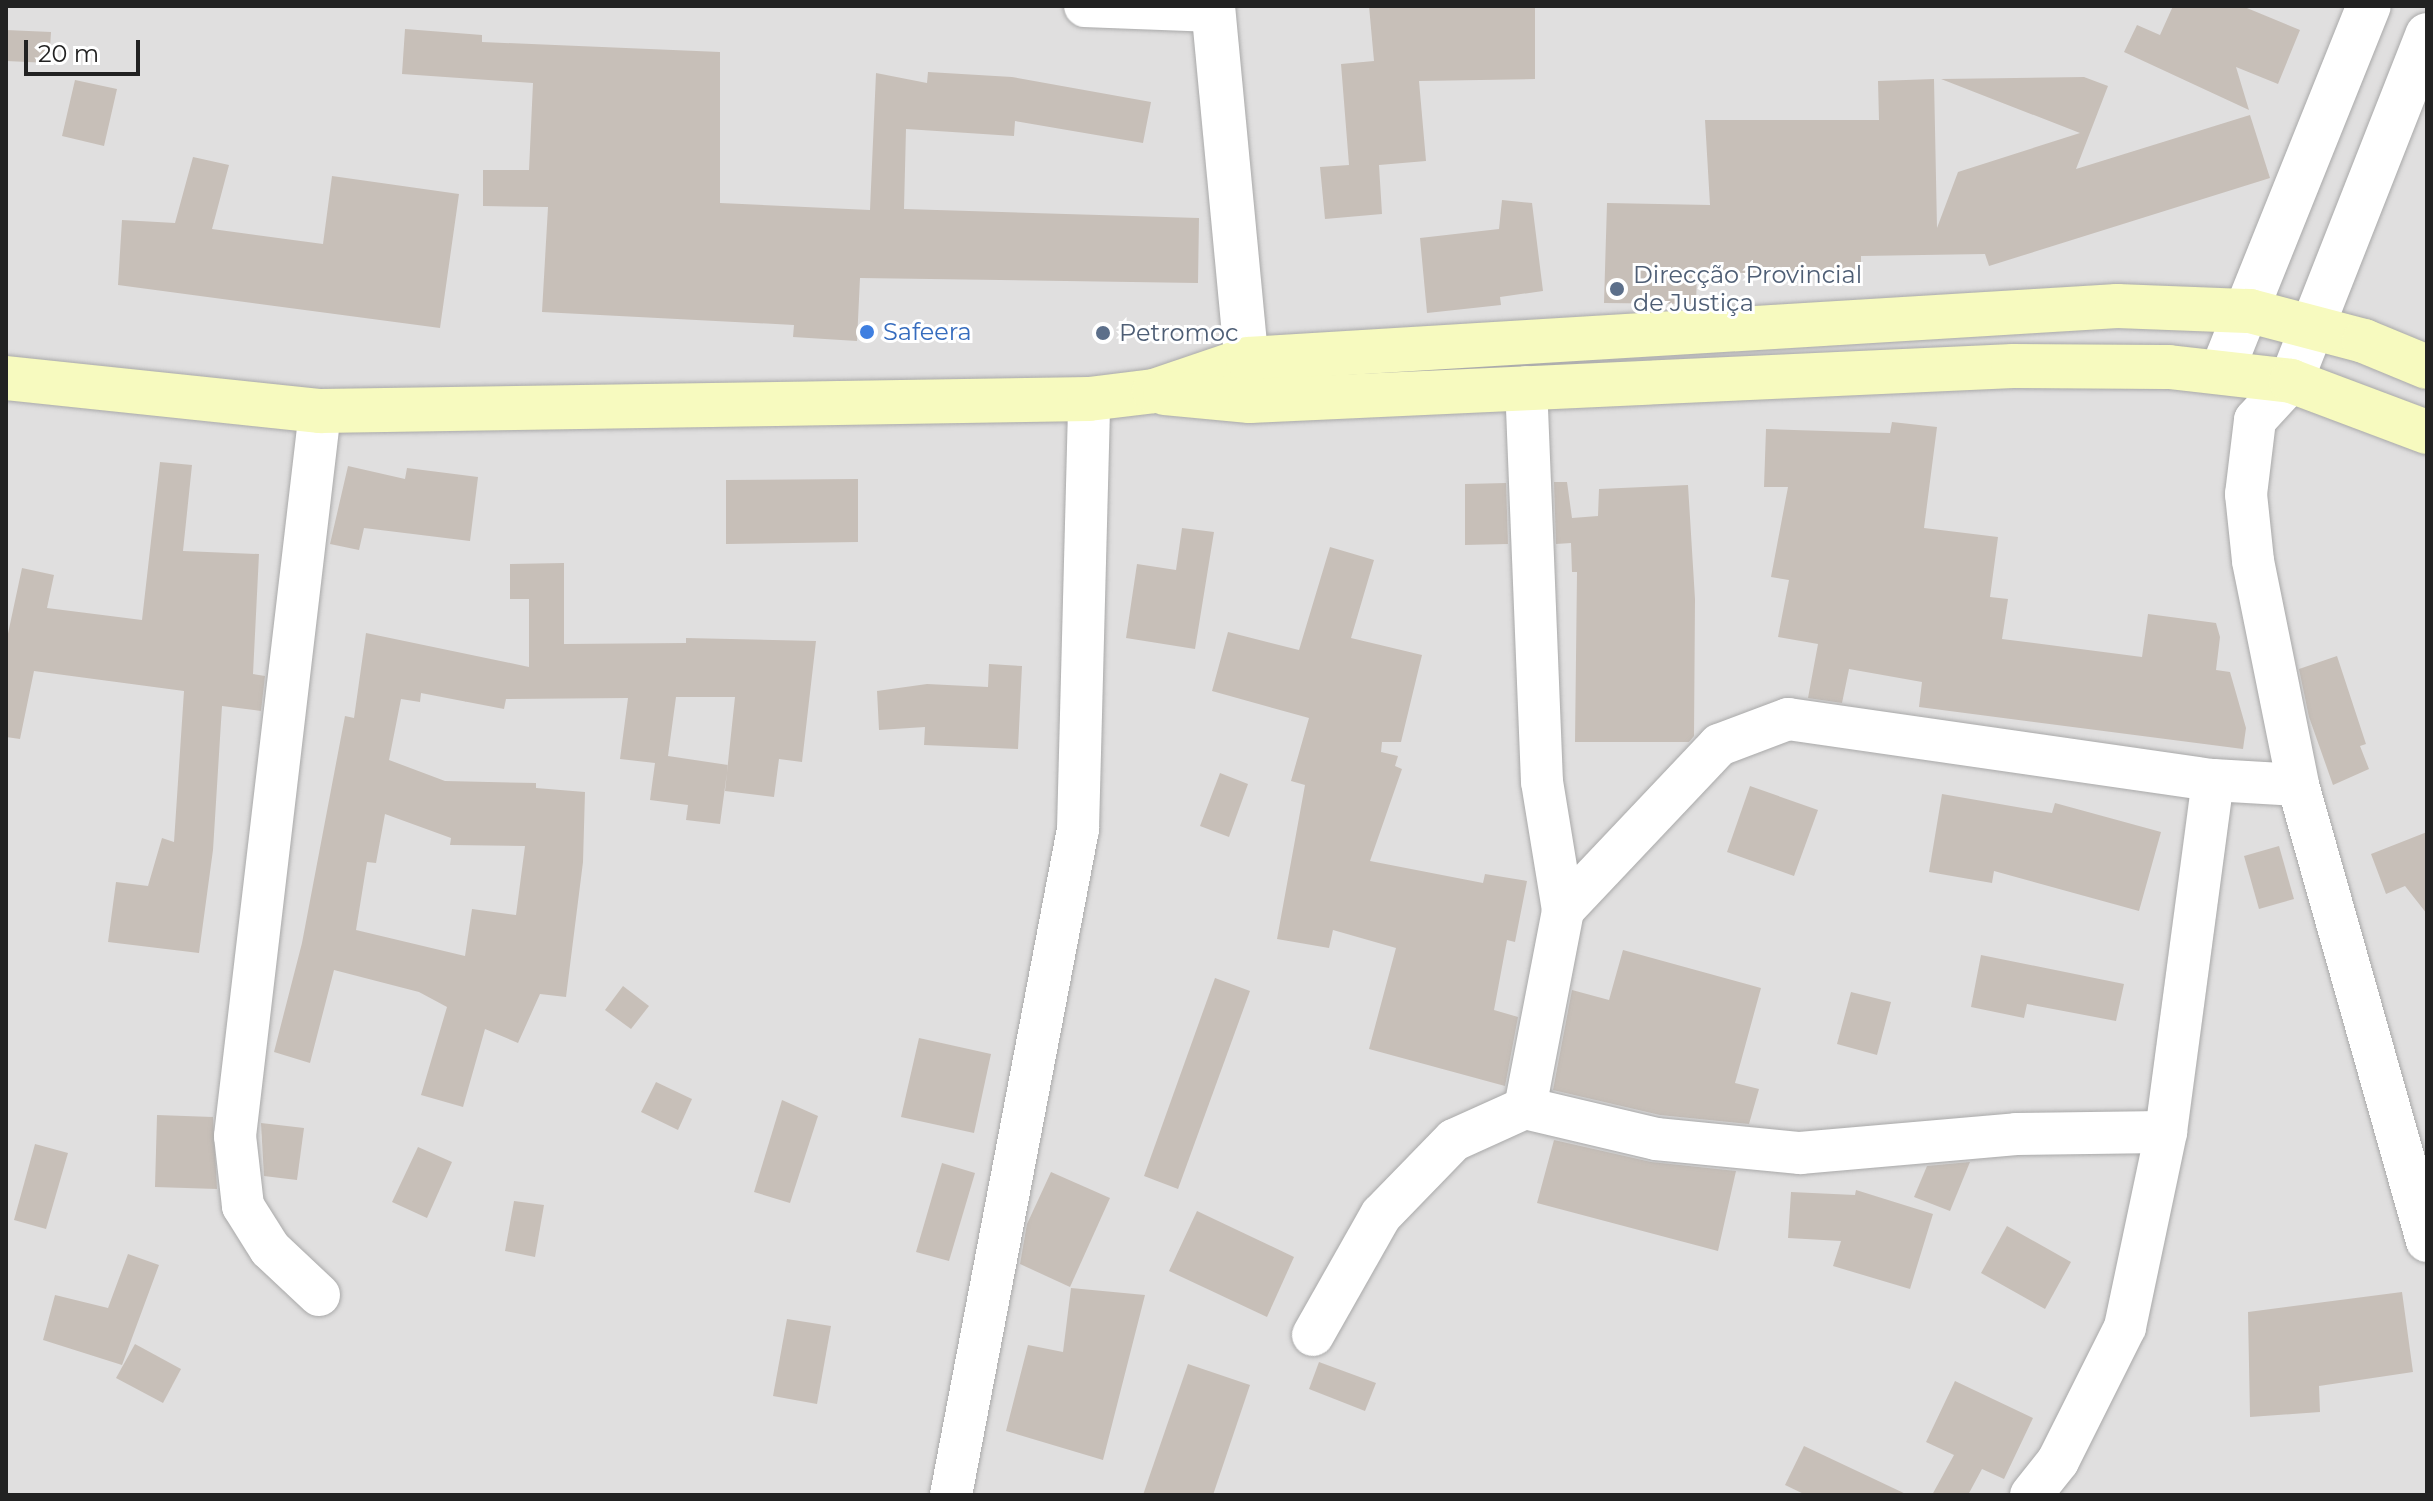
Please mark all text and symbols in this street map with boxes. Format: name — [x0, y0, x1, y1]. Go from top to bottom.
scale bar — [28, 24, 144, 74]
text: 20 m — [38, 39, 99, 68]
place label: Direcção Provincial de Justiça — [1633, 261, 1862, 317]
marker: Direcção Provincial de Justiça — [1608, 280, 1626, 298]
place label: Safeera — [883, 318, 972, 346]
place label: Petromoc — [1119, 319, 1239, 347]
marker: Safeera — [858, 323, 876, 341]
marker: Petromoc — [1094, 324, 1112, 342]

